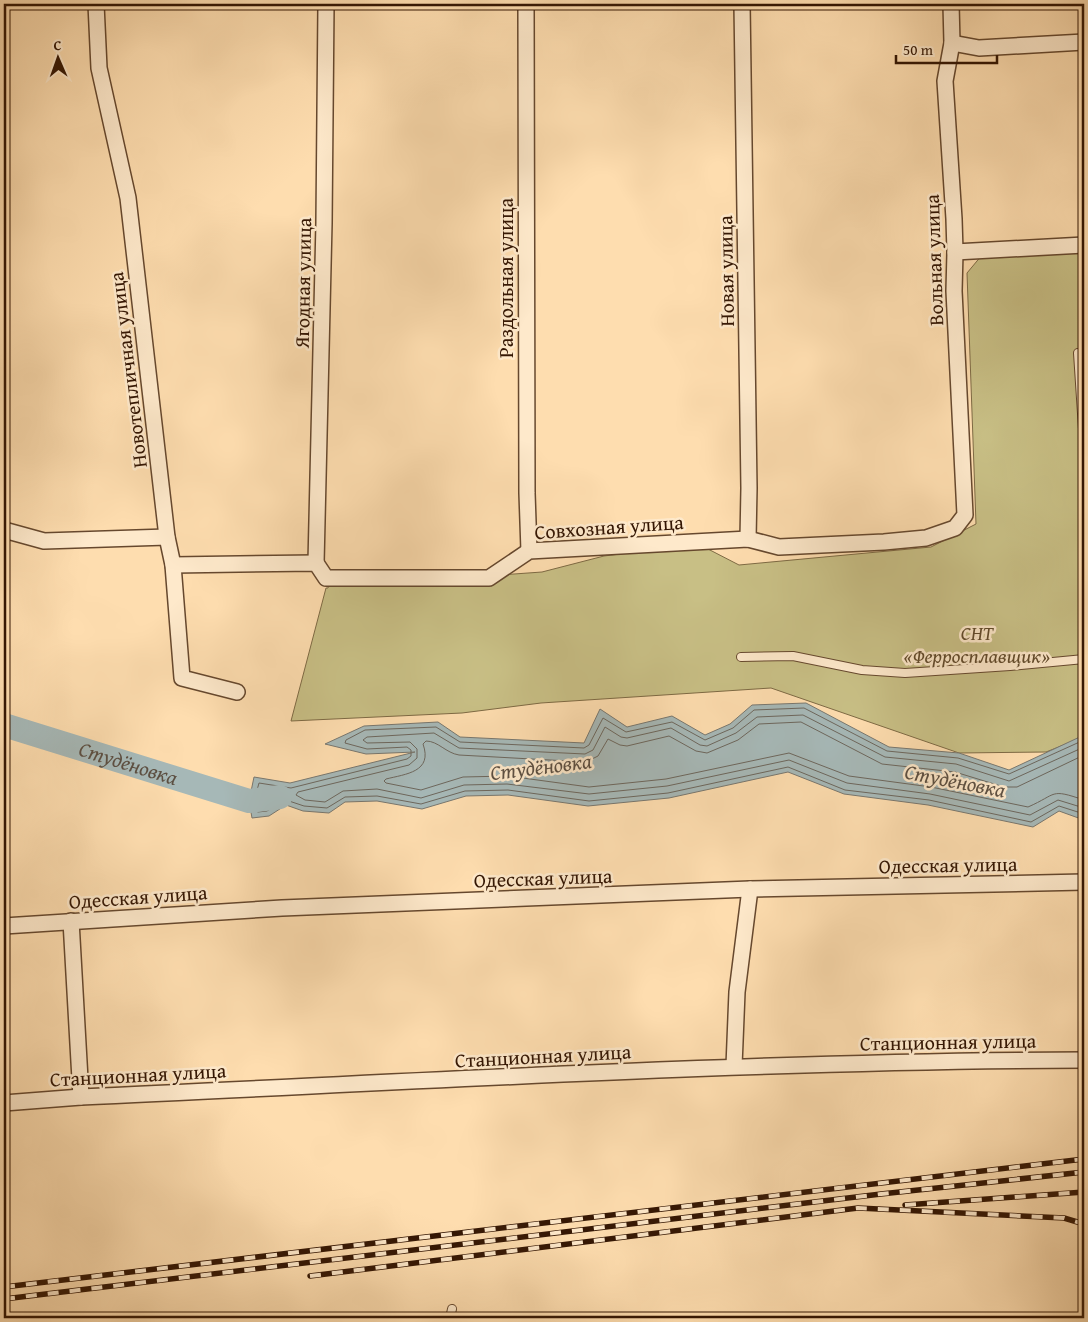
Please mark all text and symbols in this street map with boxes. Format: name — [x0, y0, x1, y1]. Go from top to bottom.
north arrow — [32, 32, 82, 82]
scale bar — [896, 32, 997, 64]
text: С — [53, 35, 62, 55]
text: 50 m — [903, 39, 934, 60]
street label: Вольная улица — [917, 193, 950, 326]
street label: Раздольная улица — [491, 197, 520, 358]
street label: Новая улица — [710, 215, 741, 327]
street label: Ягодная улица — [287, 217, 318, 350]
street label: Новотепличная улица — [101, 270, 154, 470]
street label: Совхозная улица — [533, 507, 685, 546]
park label: СНТ «Ферросплавщик» — [904, 618, 1050, 670]
water label: Студёновка — [75, 733, 182, 793]
water label: Студёновка — [488, 745, 594, 788]
water label: Студёновка — [902, 756, 1008, 806]
street label: Одесская улица — [878, 849, 1018, 880]
street label: Одесская улица — [473, 861, 613, 894]
street label: Одесская улица — [68, 877, 209, 916]
street label: Станционная улица — [860, 1025, 1037, 1058]
street label: Станционная улица — [454, 1036, 632, 1075]
street label: Станционная улица — [49, 1055, 227, 1094]

